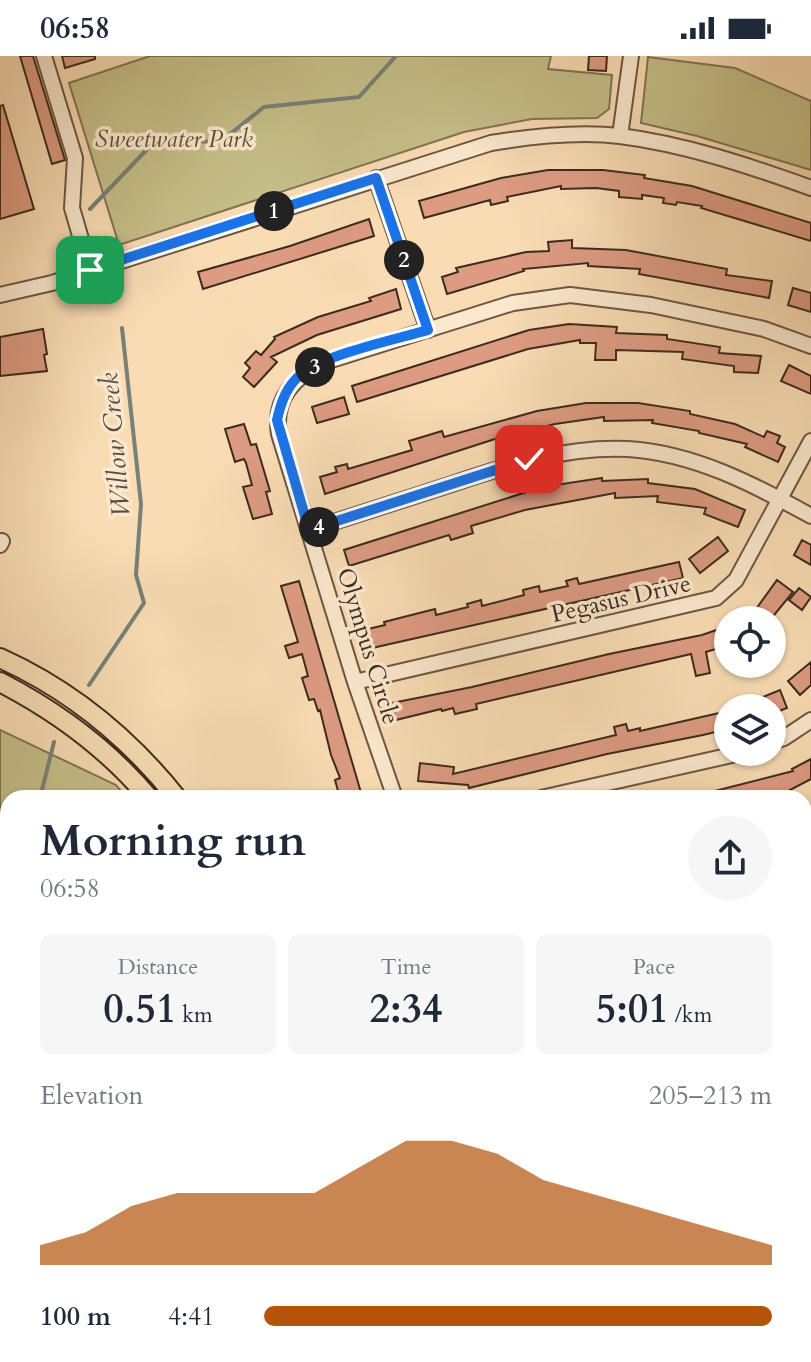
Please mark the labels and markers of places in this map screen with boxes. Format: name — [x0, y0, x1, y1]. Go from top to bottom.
pin: 1 — [254, 191, 294, 231]
pin — [56, 236, 124, 304]
pin: 2 — [384, 240, 424, 280]
pin: 3 — [295, 347, 335, 387]
pin — [495, 425, 563, 493]
pin: 4 — [299, 507, 339, 547]

